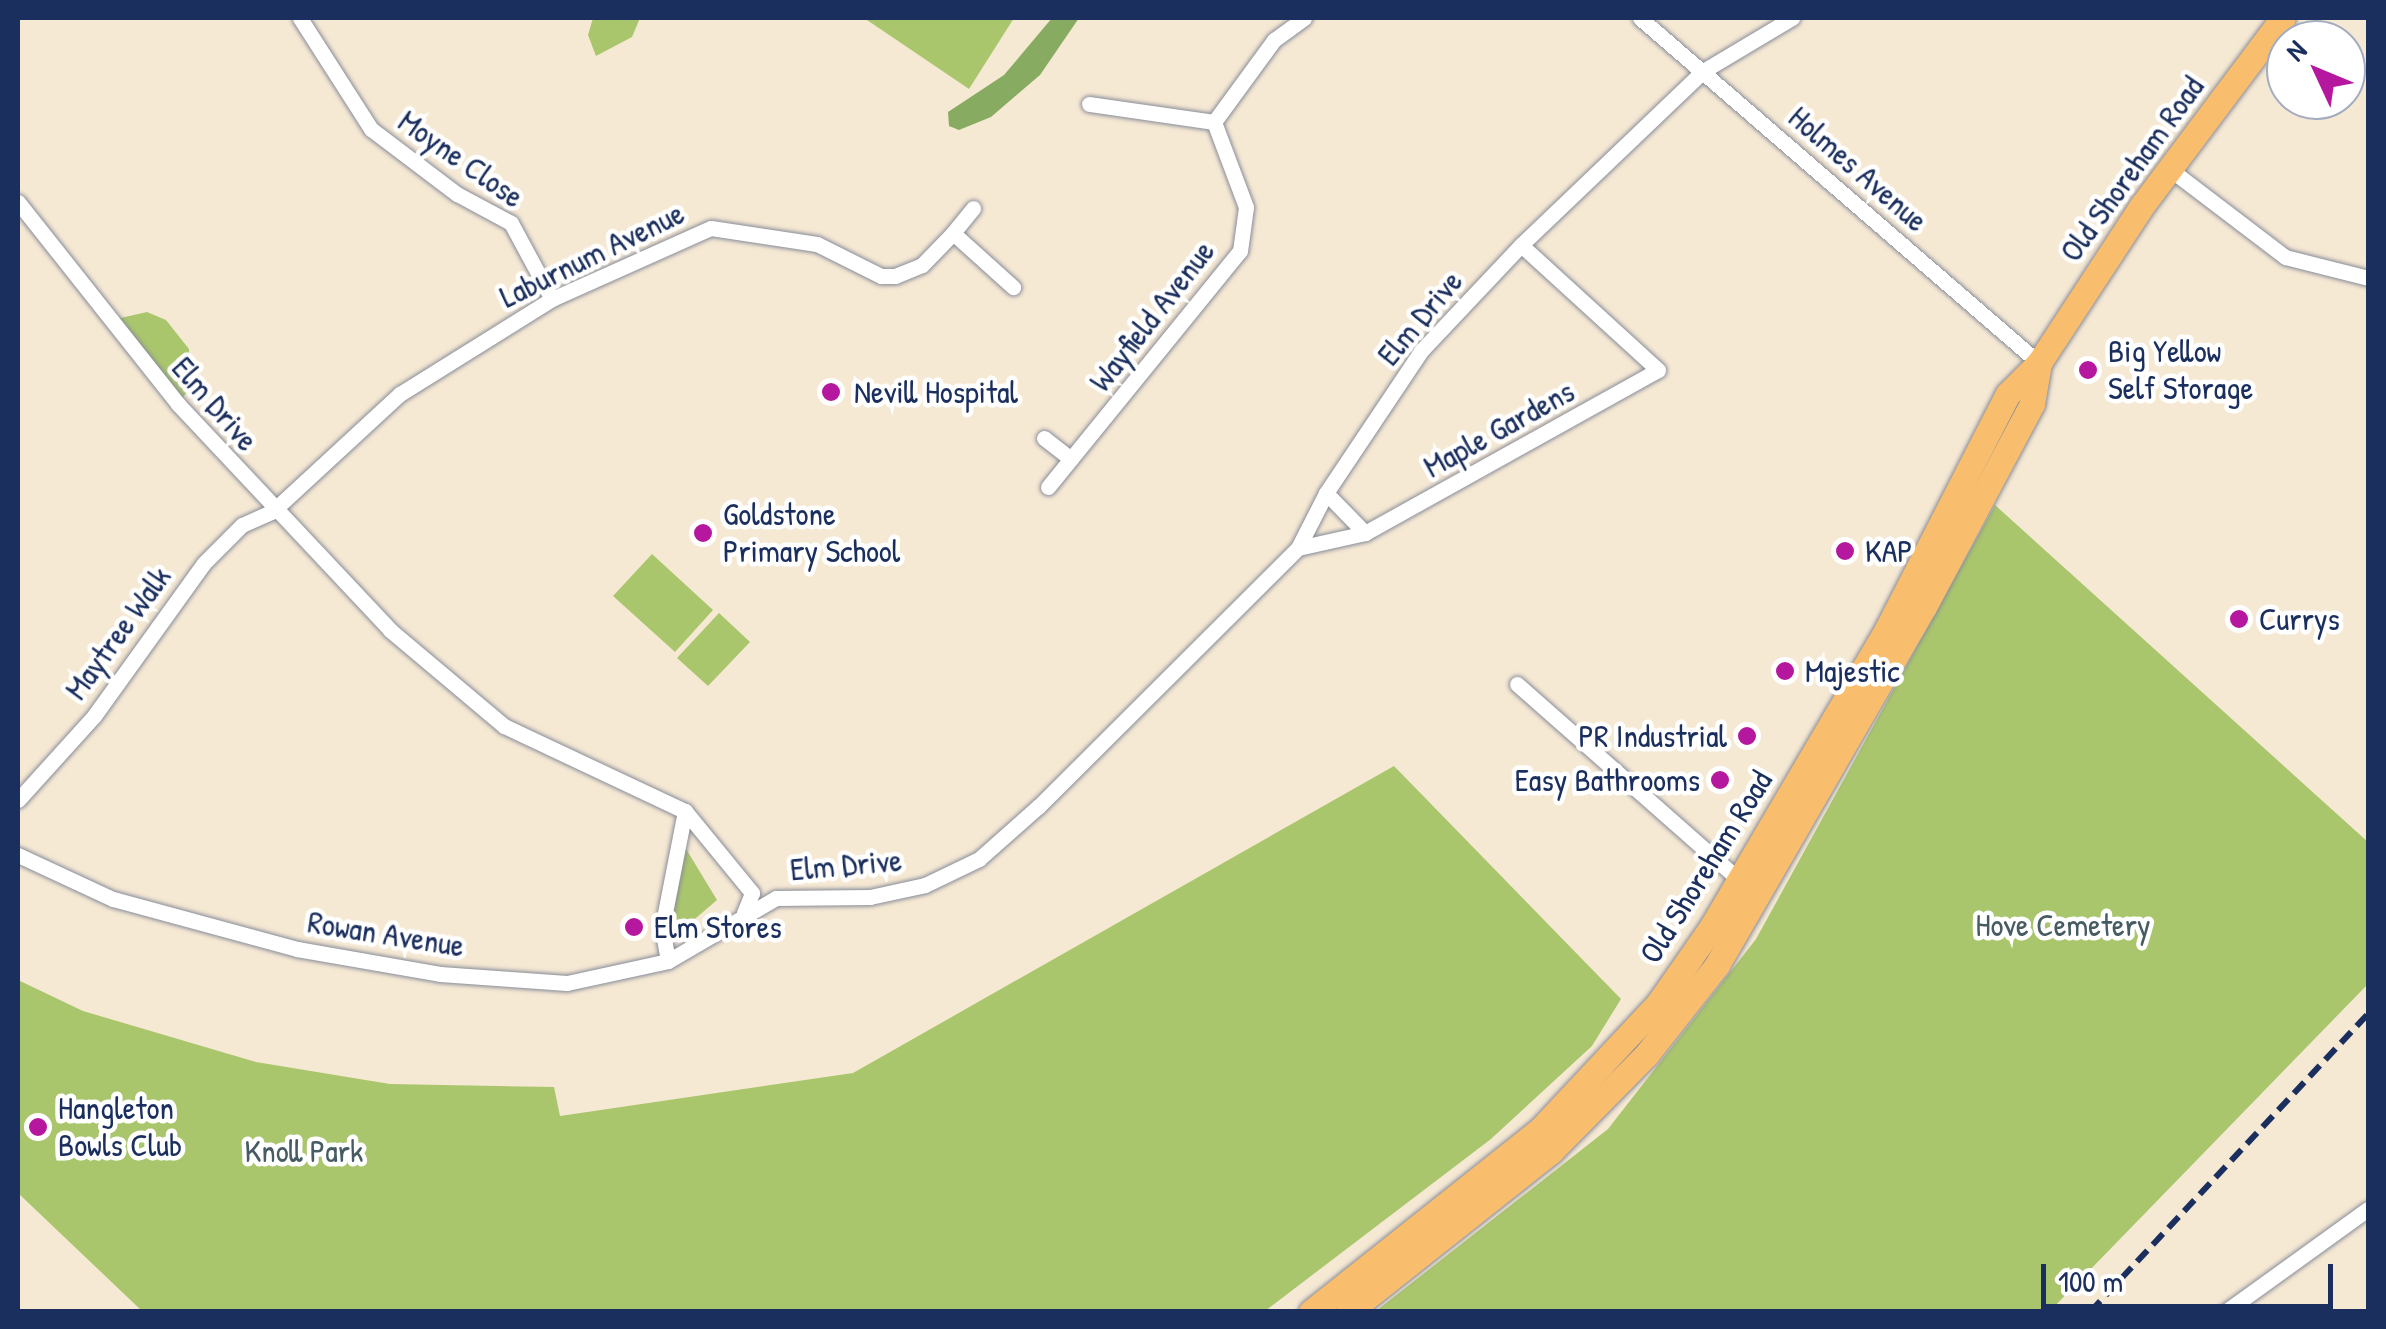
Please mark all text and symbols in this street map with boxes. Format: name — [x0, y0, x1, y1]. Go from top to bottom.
north arrow — [2266, 20, 2366, 120]
text: N — [2277, 32, 2315, 69]
street label: Old Shoreham Road — [2052, 69, 2212, 269]
street label: Holmes Avenue — [1781, 98, 1935, 240]
street label: Moyne Close — [391, 102, 531, 216]
street label: Laburnum Avenue — [494, 194, 690, 316]
street label: Wayfield Avenue — [1081, 233, 1223, 399]
street label: Elm Drive — [1369, 263, 1471, 373]
place label: Big Yellow Self Storage — [2108, 333, 2253, 408]
street label: Elm Drive — [164, 349, 266, 459]
marker: Big Yellow Self Storage — [2077, 359, 2099, 381]
street label: Maple Gardens — [1417, 372, 1581, 486]
place label: Nevill Hospital — [854, 373, 1018, 411]
marker: Nevill Hospital — [818, 379, 844, 405]
place label: Goldstone Primary School — [723, 496, 900, 571]
marker: Goldstone Primary School — [692, 522, 714, 544]
place label: KAP — [1865, 532, 1913, 570]
marker: KAP — [1834, 540, 1856, 562]
street label: Maytree Walk — [57, 559, 179, 707]
place label: Currys — [2259, 600, 2340, 638]
marker: Currys — [2228, 608, 2250, 630]
place label: Majestic — [1805, 652, 1900, 690]
marker: Majestic — [1774, 660, 1796, 682]
place label: PR Industrial — [1579, 717, 1727, 755]
marker: PR Industrial — [1736, 725, 1758, 747]
place label: Easy Bathrooms — [1515, 761, 1700, 799]
street label: Old Shoreham Road — [1631, 764, 1781, 970]
marker: Easy Bathrooms — [1709, 769, 1731, 791]
street label: Elm Drive — [789, 841, 903, 889]
street label: Rowan Avenue — [305, 903, 467, 965]
park label: Hove Cemetery — [1975, 906, 2151, 944]
place label: Elm Stores — [654, 908, 782, 946]
marker: Elm Stores — [623, 916, 645, 938]
place label: Hangleton Bowls Club — [58, 1090, 182, 1165]
marker: Hangleton Bowls Club — [27, 1116, 49, 1138]
park label: Knoll Park — [245, 1132, 363, 1170]
scale bar — [2046, 1244, 2338, 1306]
text: 100 m — [2058, 1261, 2123, 1301]

